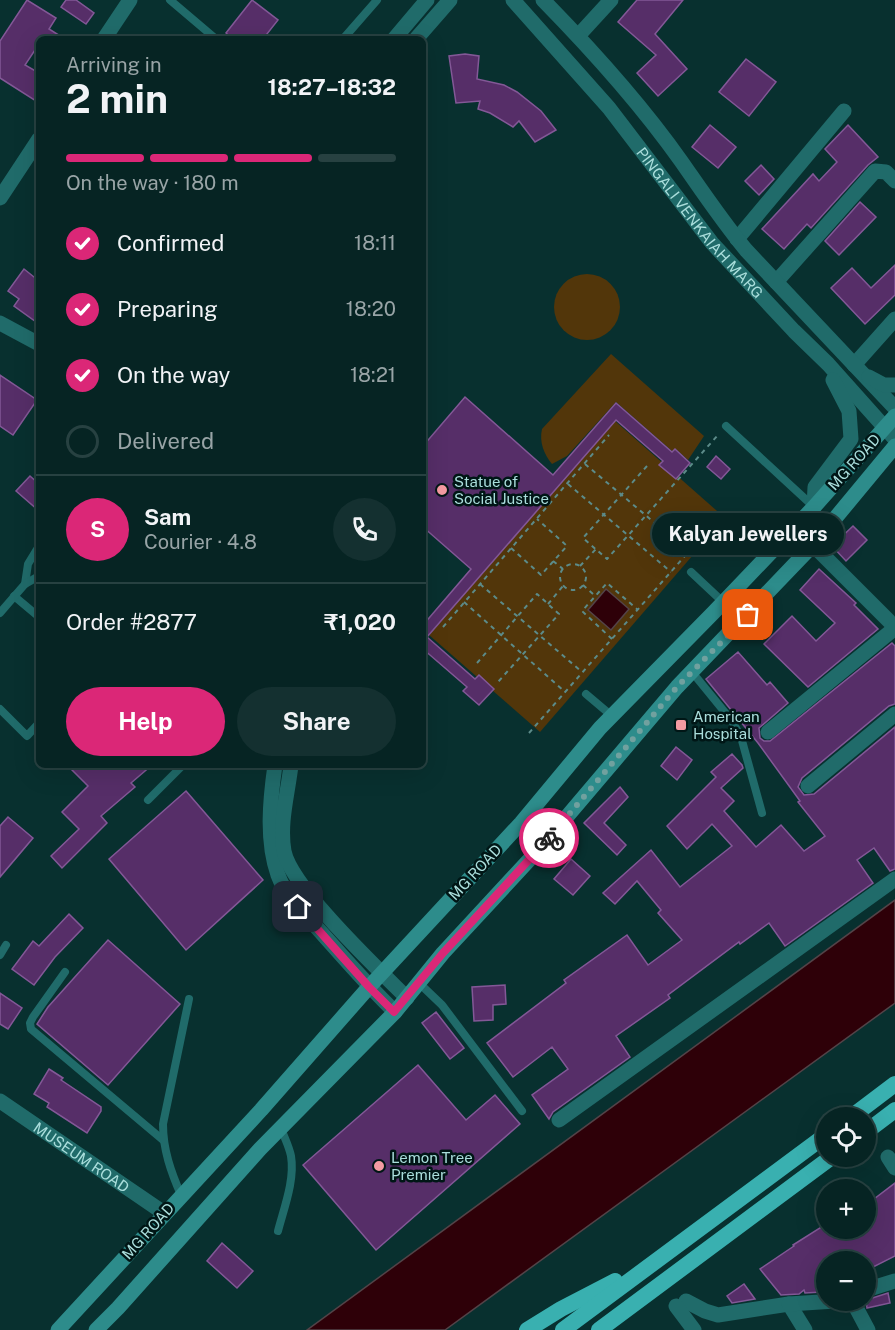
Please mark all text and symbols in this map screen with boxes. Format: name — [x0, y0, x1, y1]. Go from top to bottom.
text: Arriving in — [66, 53, 161, 77]
text: 18:27–18:32 — [267, 74, 396, 100]
text: 2 min — [66, 76, 168, 122]
street label: PINGALI VENKAIAH MARG — [633, 144, 767, 301]
text: On the way · 180 m — [66, 171, 238, 195]
icon: check — [66, 227, 99, 260]
text: Confirmed — [117, 230, 224, 256]
text: 18:11 — [354, 231, 396, 255]
icon: check — [66, 293, 99, 326]
text: Preparing — [117, 296, 218, 322]
text: 18:20 — [346, 297, 396, 321]
icon: check — [66, 359, 99, 392]
text: On the way — [117, 362, 230, 388]
text: 18:21 — [350, 363, 396, 387]
text: Delivered — [117, 428, 214, 454]
street label: MG ROAD — [824, 430, 884, 494]
place label: Statue of Social Justice — [454, 473, 549, 507]
marker: Statue of Social Justice — [435, 483, 449, 497]
button: phone — [333, 498, 396, 561]
text: Sam — [144, 504, 191, 530]
callout: Kalyan Jewellers — [652, 513, 844, 555]
text: S — [90, 516, 105, 542]
text: Kalyan Jewellers — [669, 522, 827, 546]
text: Courier · 4.8 — [144, 530, 257, 554]
pin — [722, 589, 773, 640]
icon: bag — [731, 598, 764, 631]
text: Order #2877 — [66, 609, 197, 635]
text: ₹1,020 — [324, 609, 396, 635]
button: Help — [66, 687, 225, 756]
button: Share — [237, 687, 396, 756]
place label: American Hospital — [693, 708, 760, 742]
marker: American Hospital — [674, 718, 688, 732]
courier — [519, 808, 579, 868]
icon: bike — [533, 822, 566, 855]
street label: MG ROAD — [445, 841, 505, 903]
pin — [272, 881, 323, 932]
icon: home — [281, 890, 314, 923]
map controls — [816, 1107, 876, 1311]
button: locate — [816, 1107, 876, 1167]
street label: MUSEUM ROAD — [31, 1118, 133, 1195]
place label: Lemon Tree Premier — [391, 1149, 473, 1183]
marker: Lemon Tree Premier — [372, 1159, 386, 1173]
button: + — [816, 1179, 876, 1239]
street label: MG ROAD — [118, 1199, 178, 1263]
button: − — [816, 1251, 876, 1311]

